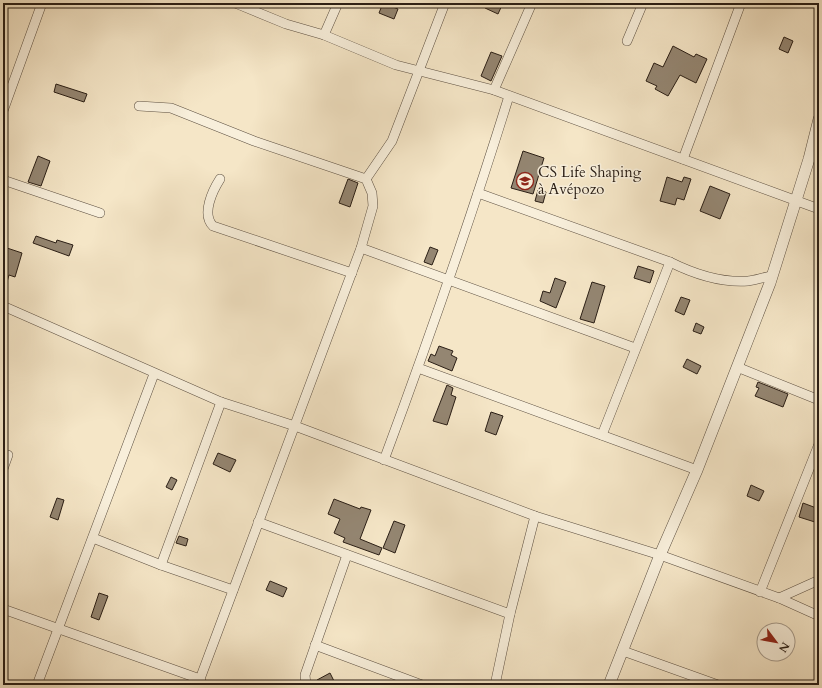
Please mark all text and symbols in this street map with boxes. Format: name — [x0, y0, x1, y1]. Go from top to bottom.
place label: CS Life Shaping à Avépozo — [538, 162, 642, 199]
school or university icon: CS Life Shaping à Avépozo — [515, 171, 535, 191]
north arrow — [756, 622, 796, 662]
text: N — [775, 639, 793, 655]

